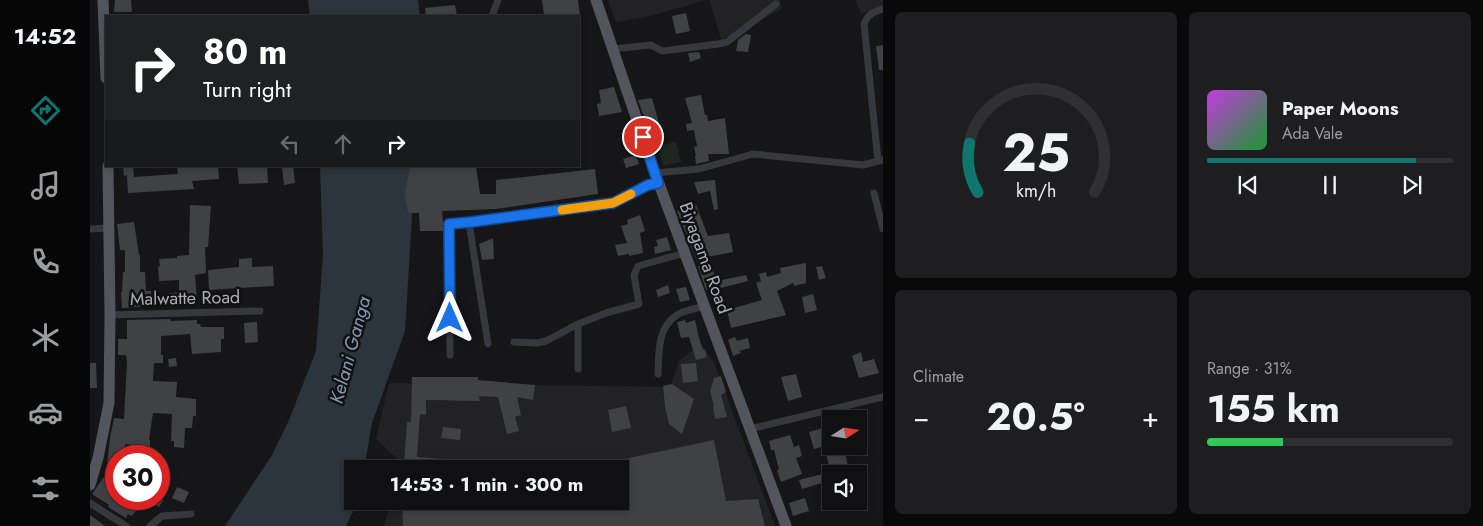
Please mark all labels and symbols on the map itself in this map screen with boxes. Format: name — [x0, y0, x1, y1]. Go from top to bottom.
pin — [622, 116, 664, 158]
street label: Biyagama Road — [673, 199, 737, 317]
street label: Malwatte Road — [130, 284, 240, 312]
position arrow — [423, 291, 475, 343]
water label: Kelani Ganga — [323, 293, 377, 406]
north arrow — [822, 410, 868, 455]
speed limit sign: 30 — [105, 445, 170, 510]

